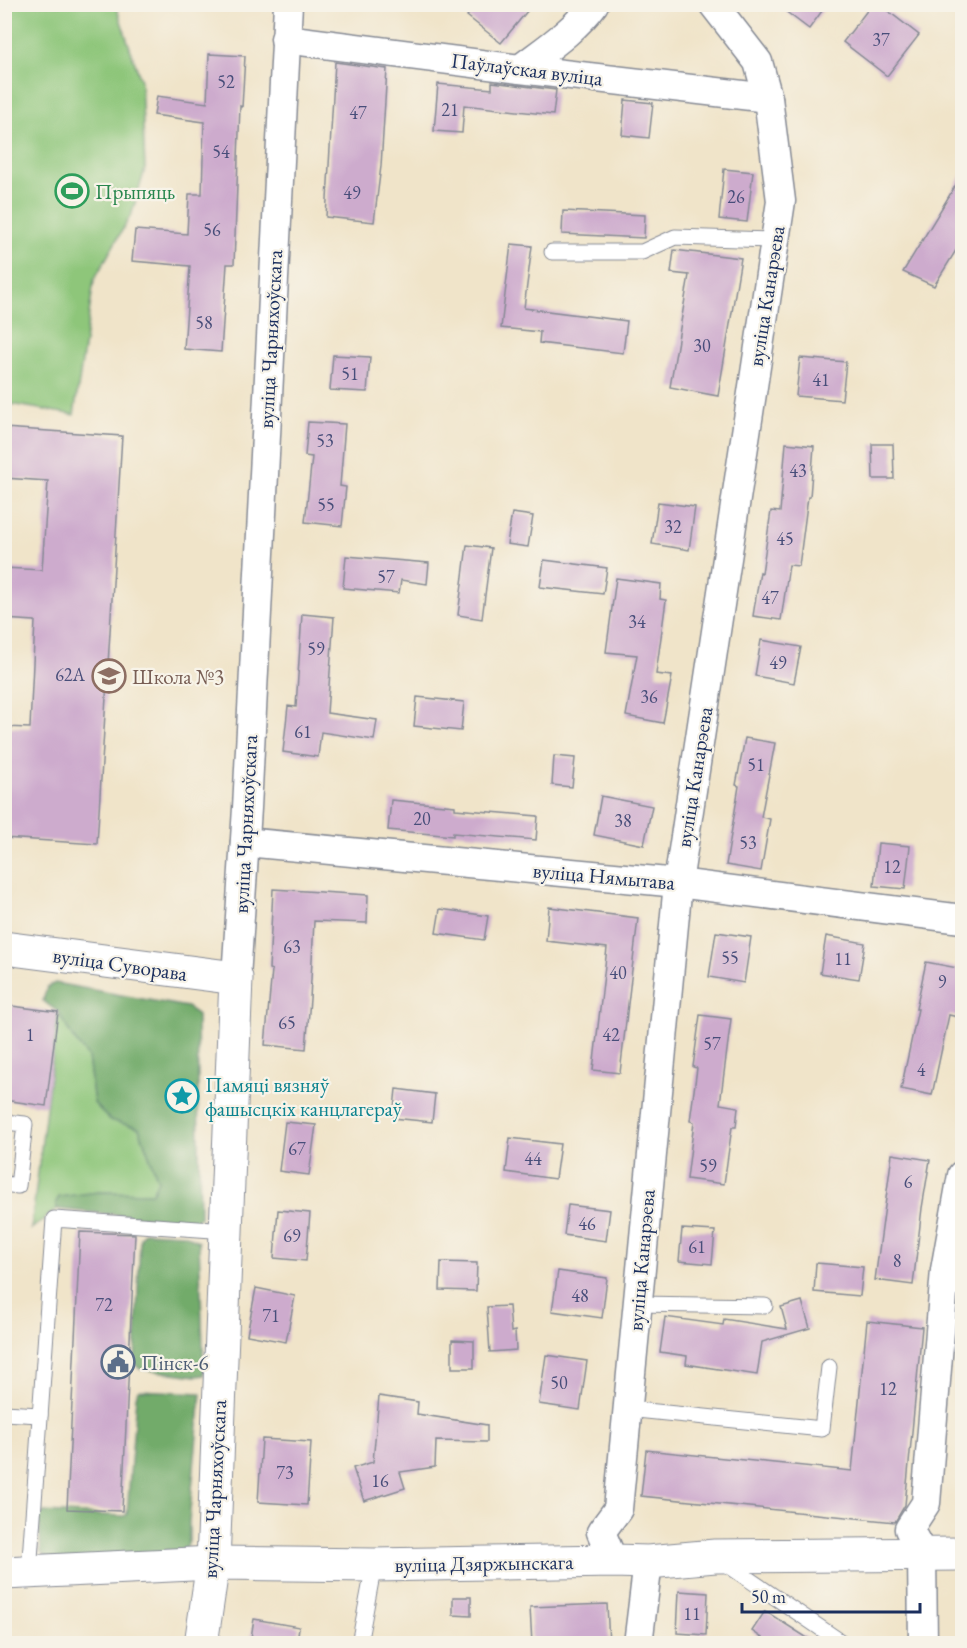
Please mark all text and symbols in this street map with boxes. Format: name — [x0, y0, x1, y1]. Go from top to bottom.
house number: 37 — [872, 28, 890, 51]
street label: Паўлаўская вуліца — [450, 46, 605, 92]
house number: 52 — [217, 70, 235, 93]
house number: 21 — [441, 98, 459, 121]
house number: 47 — [349, 101, 367, 124]
house number: 54 — [212, 140, 230, 163]
sports icon: Прыпяць — [54, 173, 90, 209]
place label: Прыпяць — [95, 178, 175, 205]
house number: 49 — [343, 181, 361, 204]
house number: 26 — [727, 185, 745, 208]
house number: 56 — [203, 218, 221, 241]
street label: вуліца Канарэева — [742, 223, 791, 368]
street label: вуліца Чарняхоўскага — [252, 248, 288, 429]
house number: 58 — [195, 311, 213, 334]
house number: 30 — [693, 334, 711, 357]
house number: 51 — [341, 362, 359, 385]
house number: 41 — [812, 368, 830, 391]
house number: 53 — [316, 429, 334, 452]
house number: 43 — [789, 459, 807, 482]
house number: 55 — [317, 493, 335, 516]
house number: 32 — [664, 515, 682, 538]
house number: 45 — [776, 527, 794, 550]
house number: 57 — [377, 565, 395, 588]
house number: 47 — [761, 586, 779, 609]
house number: 34 — [628, 610, 646, 633]
house number: 59 — [307, 637, 325, 660]
house number: 49 — [769, 651, 787, 674]
school or university icon: Школа №3 — [91, 658, 127, 694]
house number: 62А — [55, 663, 85, 686]
place label: Школа №3 — [132, 663, 224, 690]
house number: 36 — [640, 685, 658, 708]
street label: вуліца Канарэева — [670, 704, 719, 849]
house number: 61 — [294, 720, 312, 743]
street label: вуліца Чарняхоўскага — [227, 733, 263, 914]
house number: 51 — [747, 753, 765, 776]
house number: 20 — [413, 807, 431, 830]
house number: 38 — [614, 809, 632, 832]
house number: 53 — [739, 831, 757, 854]
house number: 12 — [883, 855, 901, 878]
street label: вуліца Нямытава — [532, 856, 677, 896]
house number: 63 — [283, 935, 301, 958]
street label: вуліца Суворава — [51, 941, 190, 987]
house number: 55 — [721, 946, 739, 969]
house number: 11 — [834, 947, 852, 970]
house number: 40 — [609, 961, 627, 984]
house number: 9 — [938, 970, 947, 993]
house number: 65 — [278, 1011, 296, 1034]
house number: 1 — [26, 1023, 34, 1046]
house number: 42 — [602, 1023, 620, 1046]
house number: 57 — [703, 1032, 721, 1055]
house number: 4 — [917, 1058, 926, 1081]
place label: Памяці вязняў фашысцкіх канцлагераў — [205, 1071, 403, 1122]
place icon: Памяці вязняў фашысцкіх канцлагераў — [164, 1078, 200, 1114]
house number: 67 — [288, 1137, 306, 1160]
house number: 44 — [524, 1147, 542, 1170]
house number: 59 — [699, 1154, 717, 1177]
house number: 6 — [904, 1170, 913, 1193]
street label: вуліца Канарэева — [621, 1187, 661, 1332]
house number: 46 — [578, 1212, 596, 1235]
house number: 69 — [283, 1224, 301, 1247]
house number: 61 — [688, 1235, 706, 1258]
house number: 8 — [893, 1249, 901, 1272]
house number: 48 — [571, 1284, 589, 1307]
house number: 72 — [95, 1293, 113, 1316]
house number: 71 — [262, 1304, 280, 1327]
public building icon: Пінск-6 — [100, 1344, 136, 1380]
place label: Пінск-6 — [141, 1349, 209, 1376]
house number: 50 — [550, 1371, 568, 1394]
house number: 12 — [879, 1377, 897, 1400]
street label: вуліца Чарняхоўскага — [196, 1398, 232, 1579]
house number: 73 — [276, 1461, 294, 1484]
house number: 16 — [371, 1469, 389, 1492]
street label: вуліца Дзяржынскага — [394, 1548, 574, 1578]
scale bar — [742, 1576, 920, 1614]
text: 50 m — [751, 1585, 786, 1608]
house number: 11 — [683, 1602, 701, 1625]

